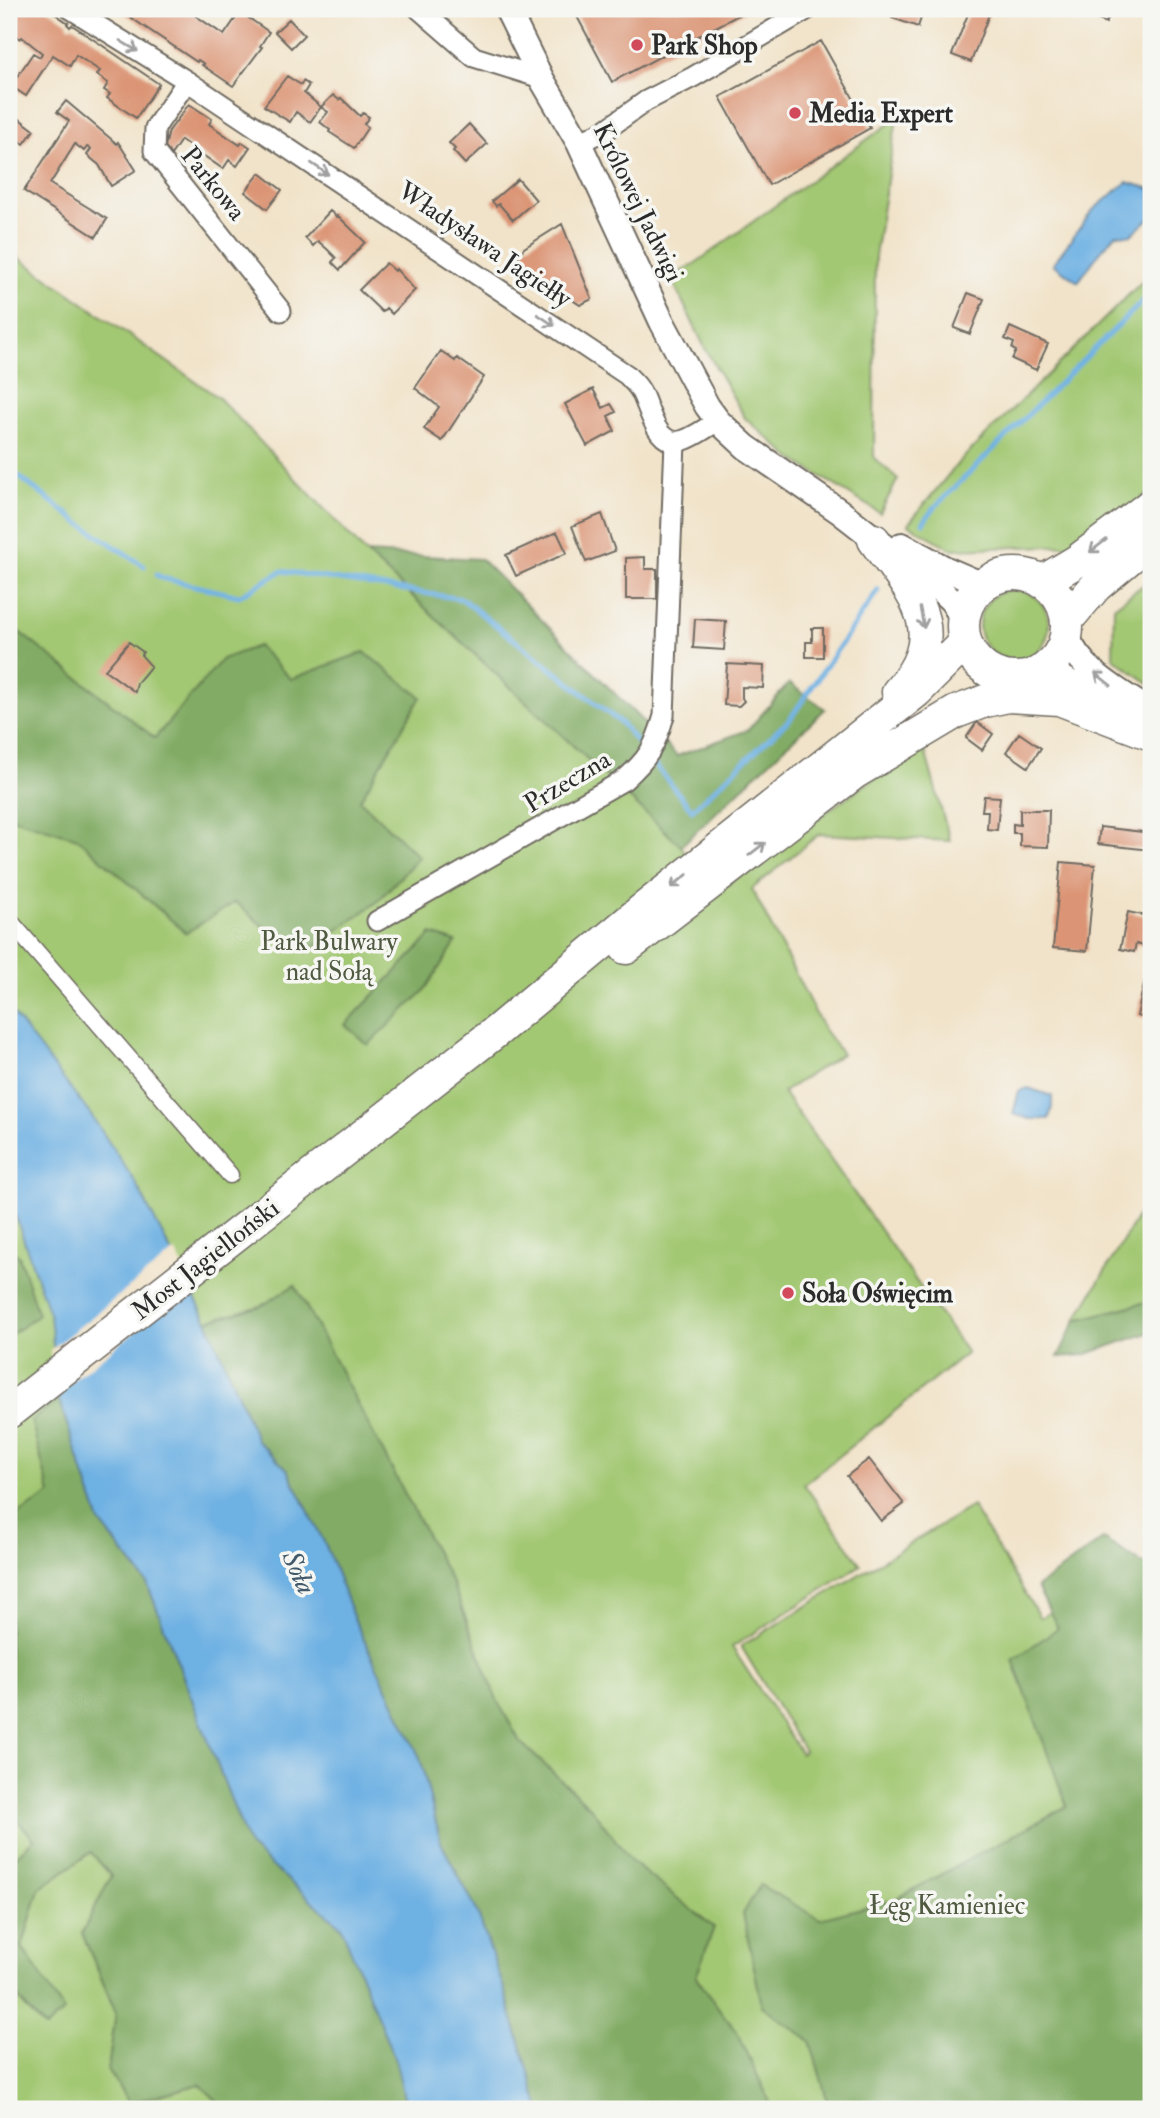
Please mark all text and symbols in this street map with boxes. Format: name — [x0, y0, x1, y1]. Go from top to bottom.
place label: Park Shop — [651, 30, 758, 63]
marker: Park Shop — [629, 37, 645, 53]
one-way arrow — [118, 39, 138, 53]
place label: Media Expert — [808, 98, 953, 131]
marker: Media Expert — [787, 105, 803, 121]
street label: Królowej Jadwigi — [586, 118, 690, 287]
street label: Parkowa — [174, 140, 253, 227]
one-way arrow — [309, 162, 329, 176]
street label: Władysława Jagiełły — [391, 174, 578, 315]
one-way arrow — [536, 313, 555, 327]
one-way arrow — [1089, 538, 1108, 553]
one-way arrow — [915, 606, 929, 629]
one-way arrow — [1095, 671, 1113, 686]
street label: Przeczna — [518, 743, 617, 820]
one-way arrow — [748, 841, 766, 856]
one-way arrow — [670, 873, 688, 888]
park label: Park Bulwary nad Sołą — [260, 926, 398, 988]
street label: Most Jagielloński — [125, 1192, 286, 1327]
place label: Soła Oświęcim — [802, 1278, 954, 1310]
marker: Soła Oświęcim — [780, 1285, 796, 1301]
water label: Soła — [273, 1544, 324, 1600]
park label: Łęg Kamieniec — [869, 1890, 1025, 1922]

